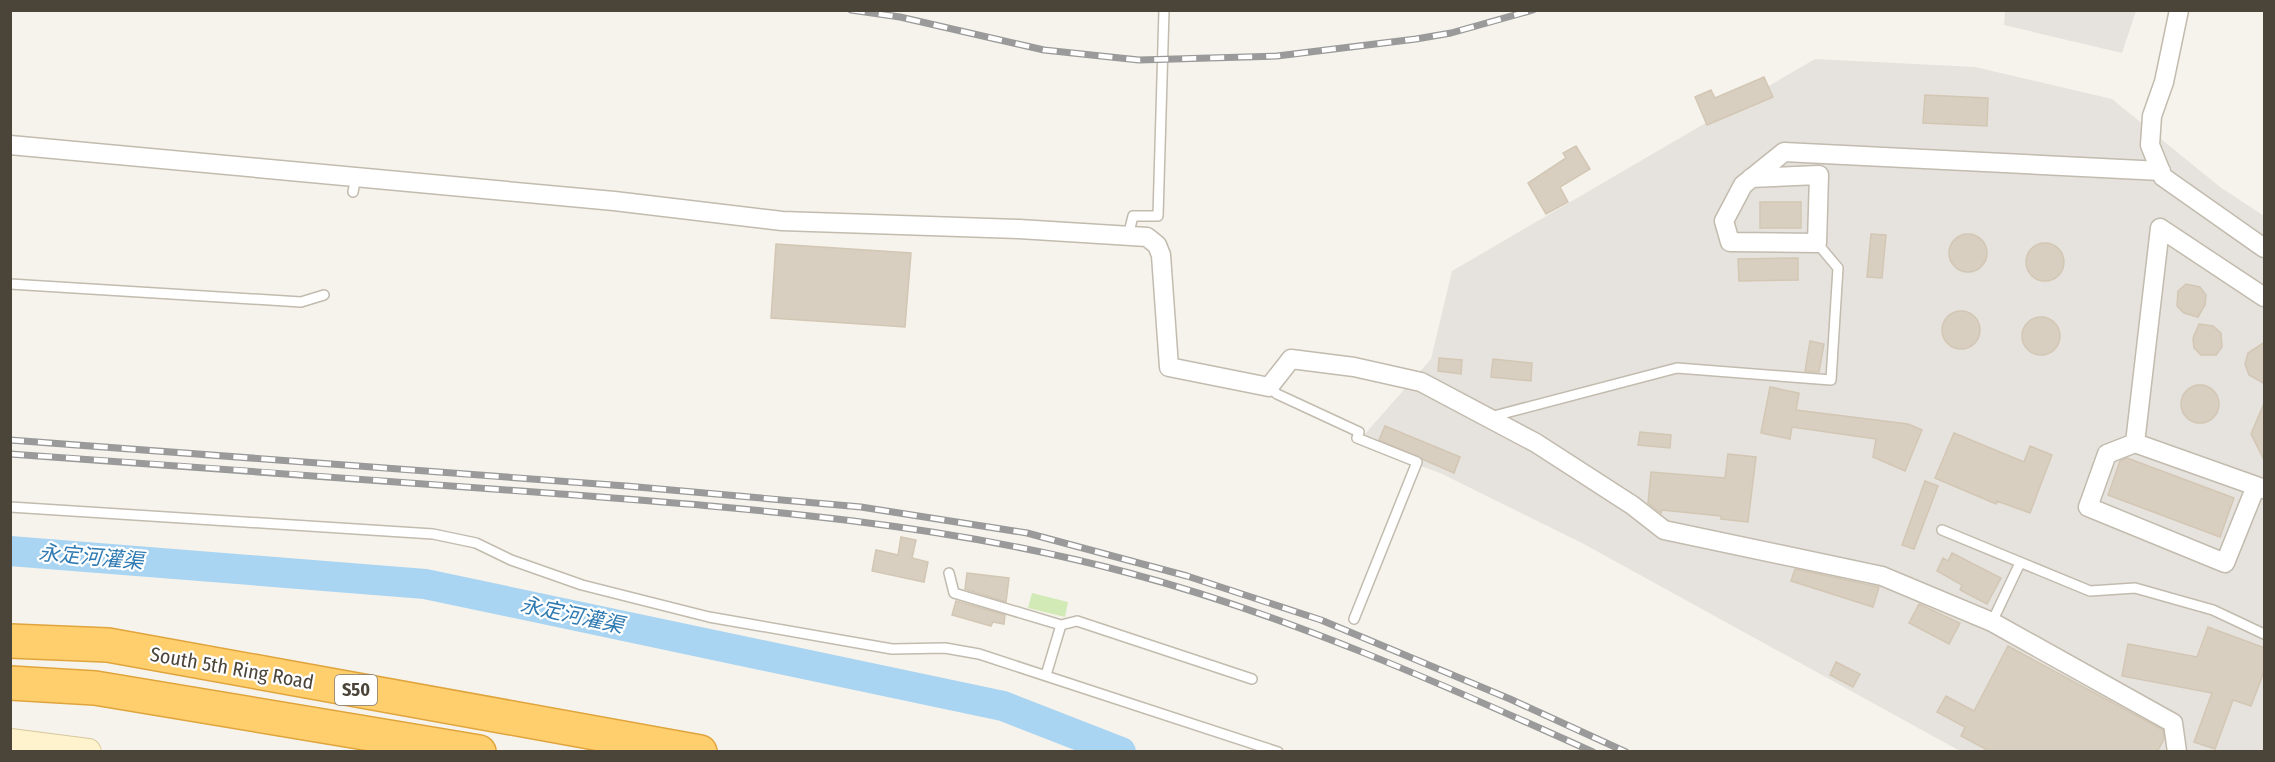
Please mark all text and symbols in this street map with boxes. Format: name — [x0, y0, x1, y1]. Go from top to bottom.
water label: 永定河灌渠 — [38, 539, 147, 575]
water label: 永定河灌渠 — [518, 591, 629, 639]
street label: South 5th Ring Road — [148, 642, 316, 694]
road number: S50 — [335, 675, 377, 705]

